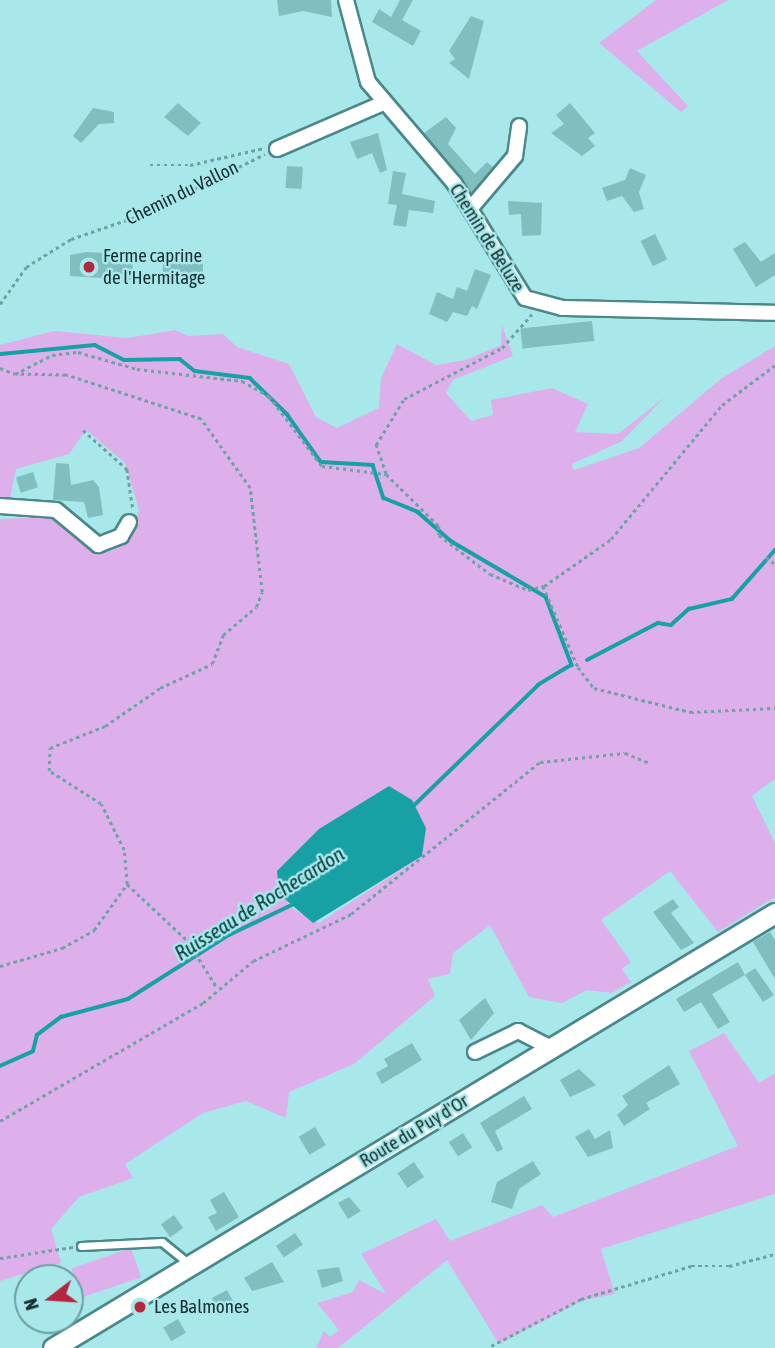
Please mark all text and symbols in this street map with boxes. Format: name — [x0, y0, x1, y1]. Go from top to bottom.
street label: Chemin du Vallon — [122, 156, 242, 230]
street label: Chemin de Beluze — [445, 180, 529, 296]
place label: Ferme caprine de l'Hermitage — [103, 245, 205, 289]
marker: Ferme caprine de l'Hermitage — [81, 259, 97, 275]
water label: Ruisseau de Rochecardon — [170, 841, 348, 965]
street label: Route du Puy d'Or — [356, 1090, 472, 1172]
north arrow — [14, 1264, 84, 1334]
text: N — [19, 1296, 43, 1313]
place label: Les Balmones — [154, 1296, 249, 1318]
marker: Les Balmones — [132, 1299, 148, 1315]

